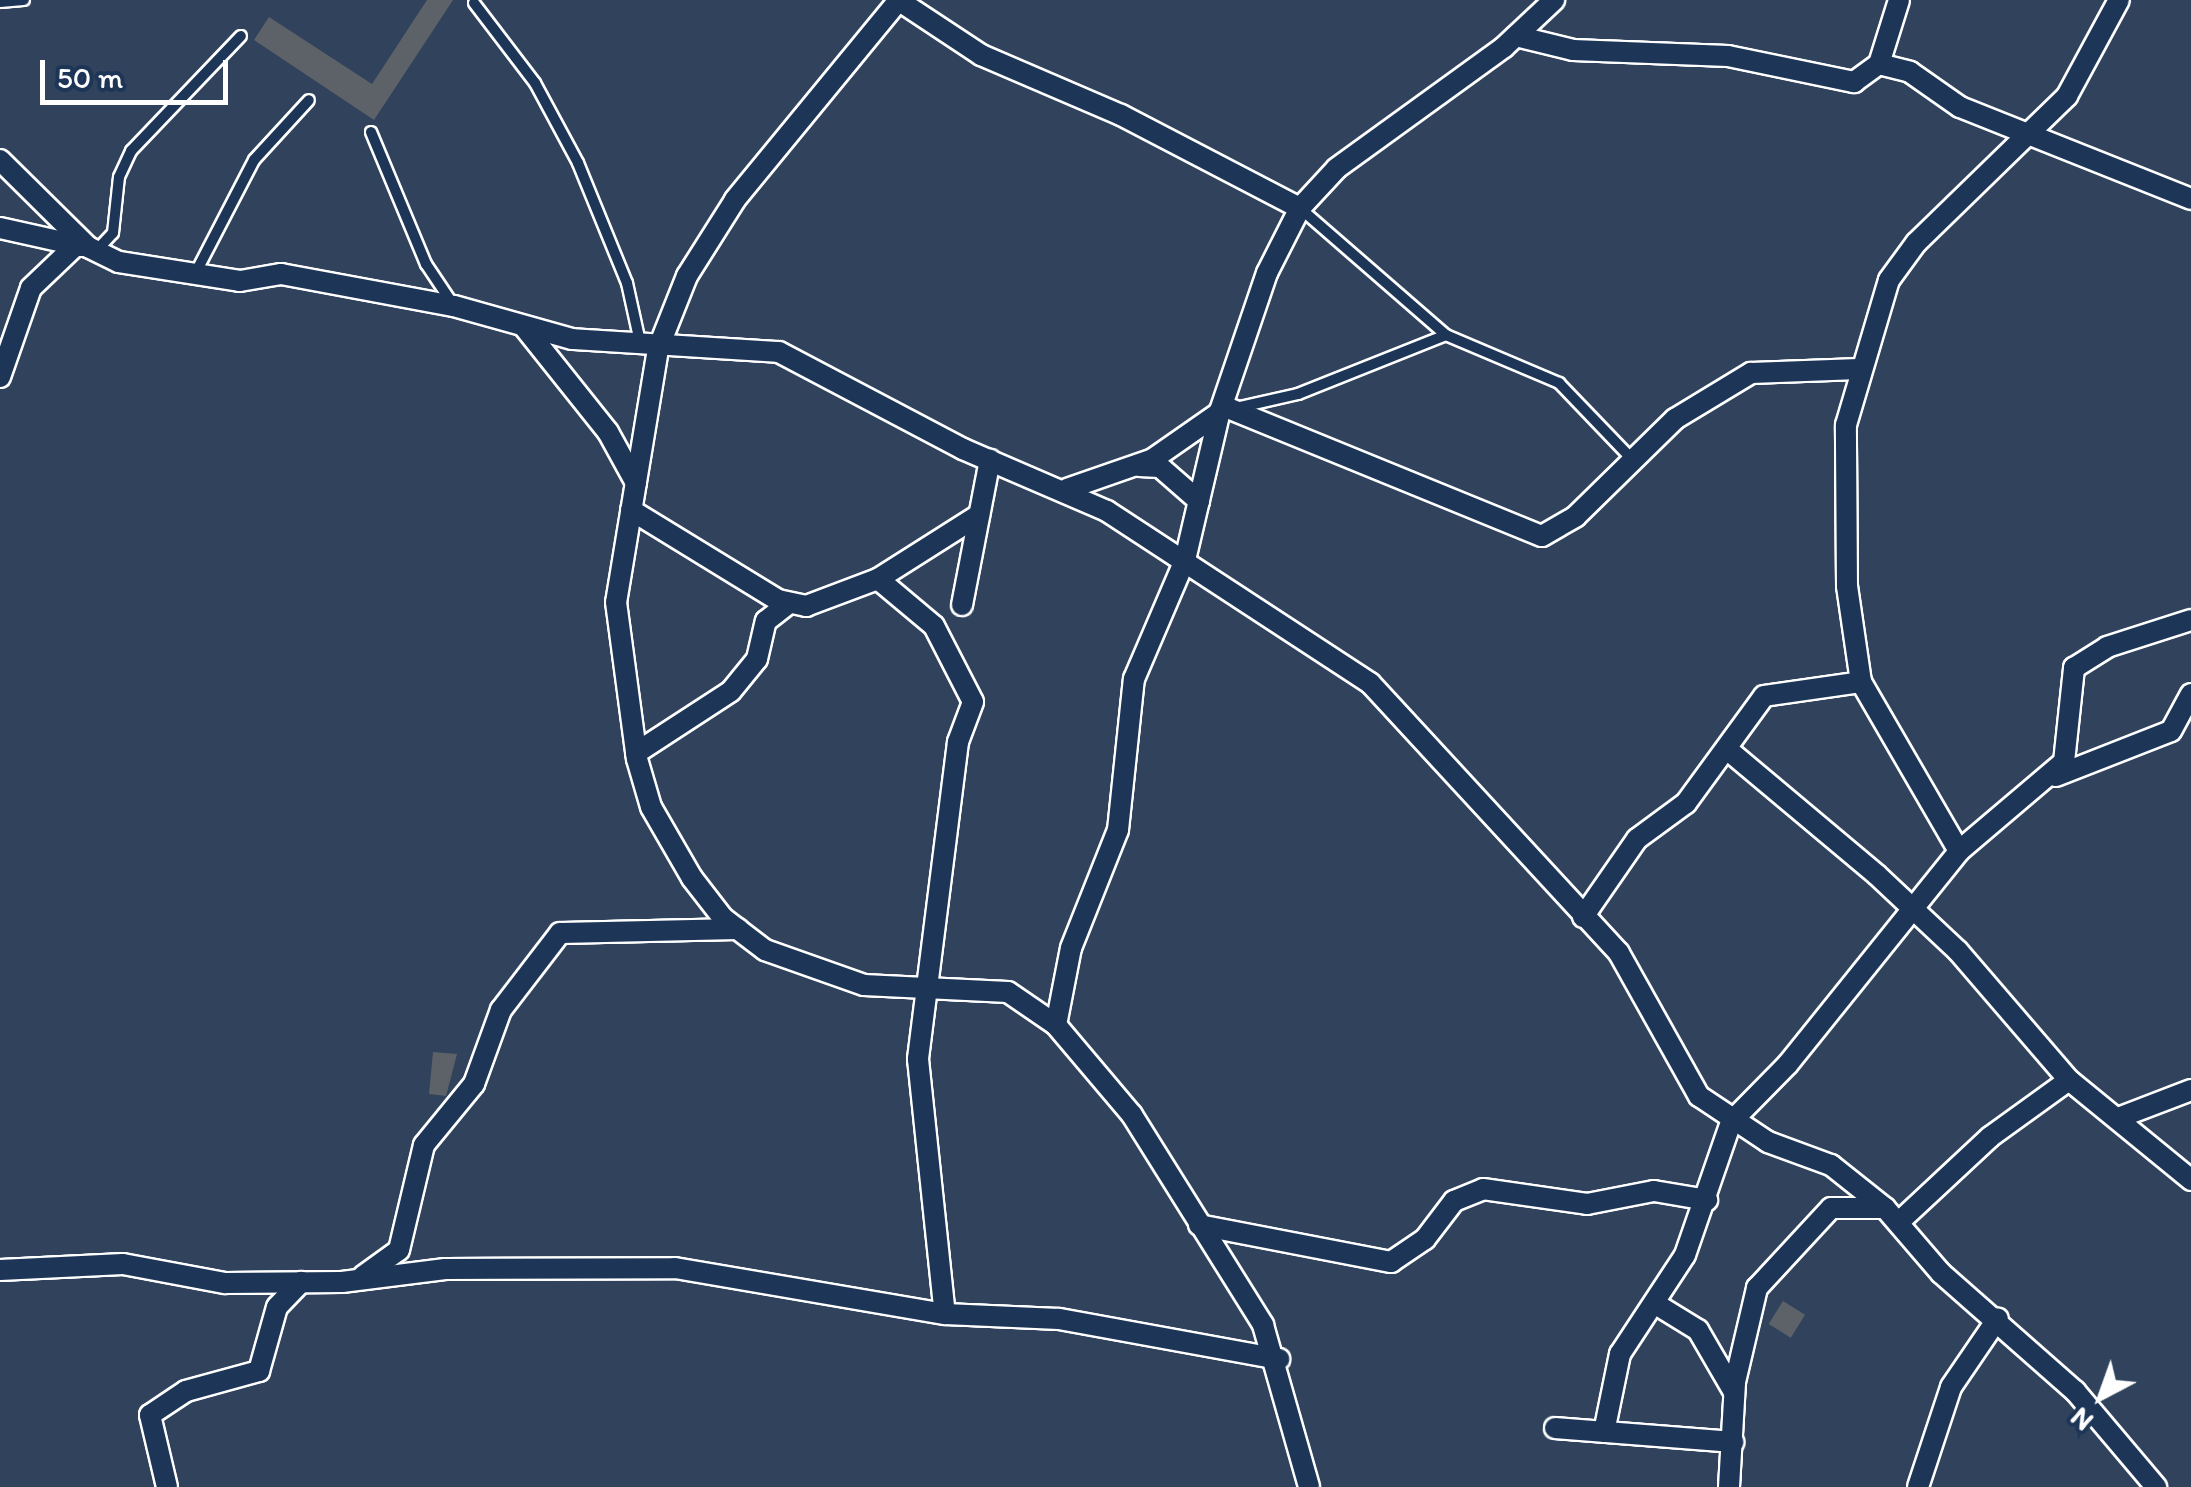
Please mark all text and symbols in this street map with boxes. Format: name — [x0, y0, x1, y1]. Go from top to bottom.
scale bar — [45, 40, 232, 102]
text: 50 m — [57, 59, 123, 96]
north arrow — [2051, 1347, 2151, 1447]
text: N — [2063, 1401, 2100, 1439]

